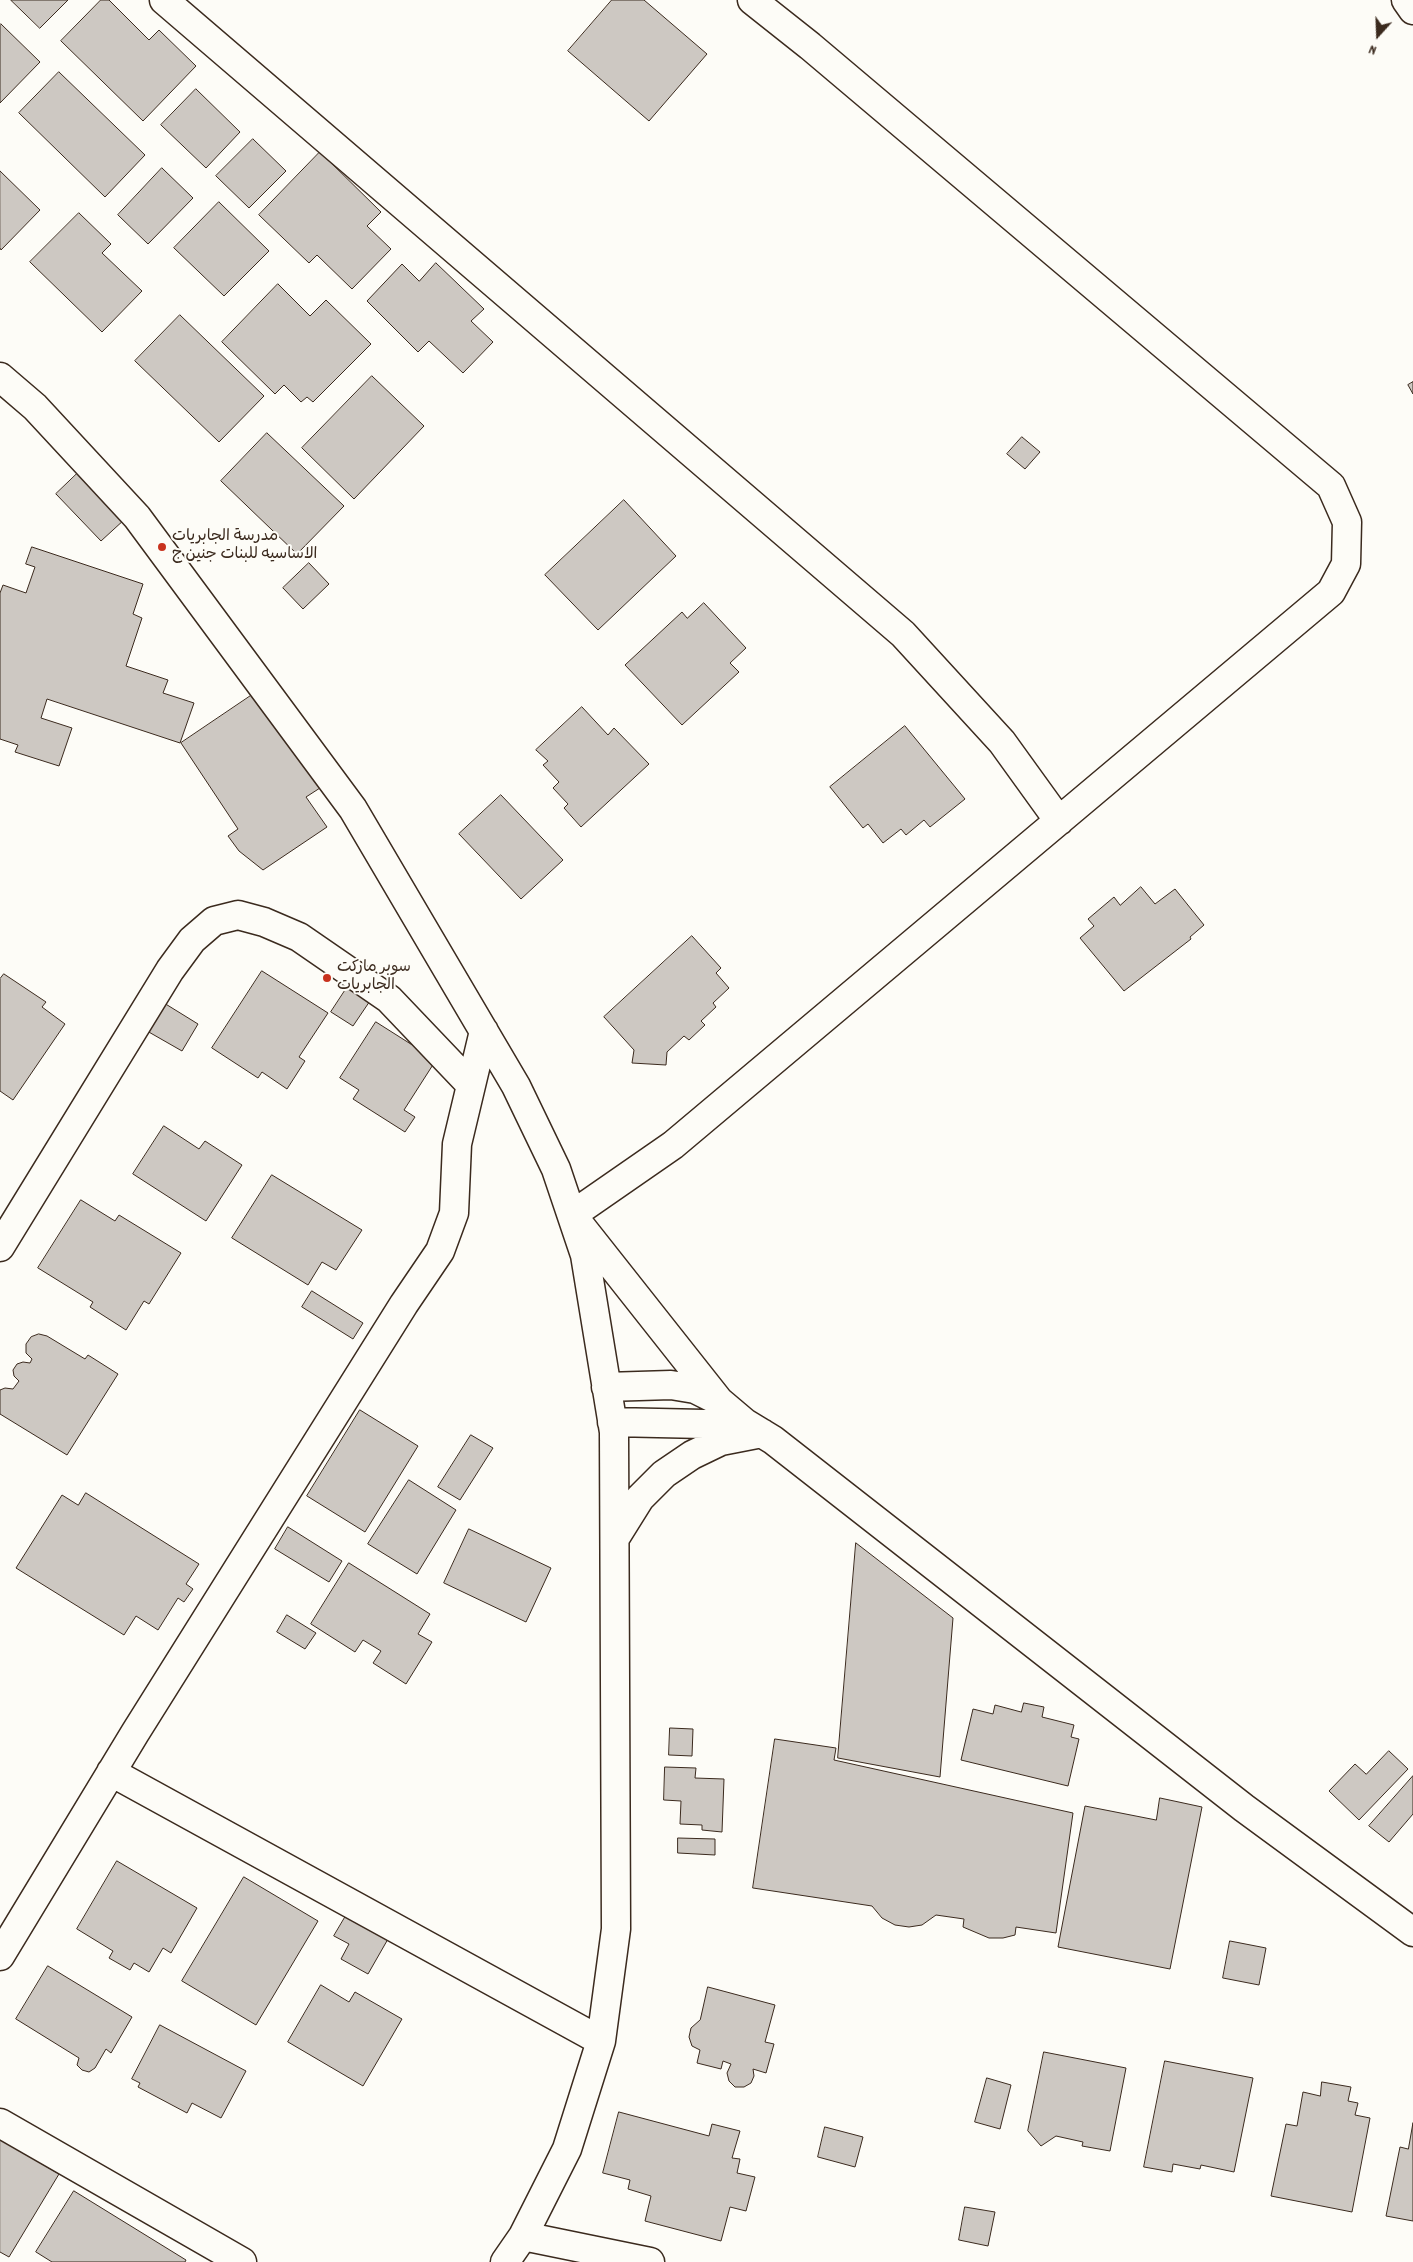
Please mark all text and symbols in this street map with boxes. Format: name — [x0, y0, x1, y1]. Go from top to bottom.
north arrow — [1353, 10, 1403, 60]
text: N — [1366, 39, 1380, 60]
place label: مدرسة الجابريات الاساسيه للبنات جنين ج — [172, 528, 318, 566]
marker: مدرسة الجابريات الاساسيه للبنات جنين ج — [156, 541, 168, 553]
place label: سوبر ماركت الجابريات — [337, 959, 411, 997]
marker: سوبر ماركت الجابريات — [321, 972, 333, 984]

